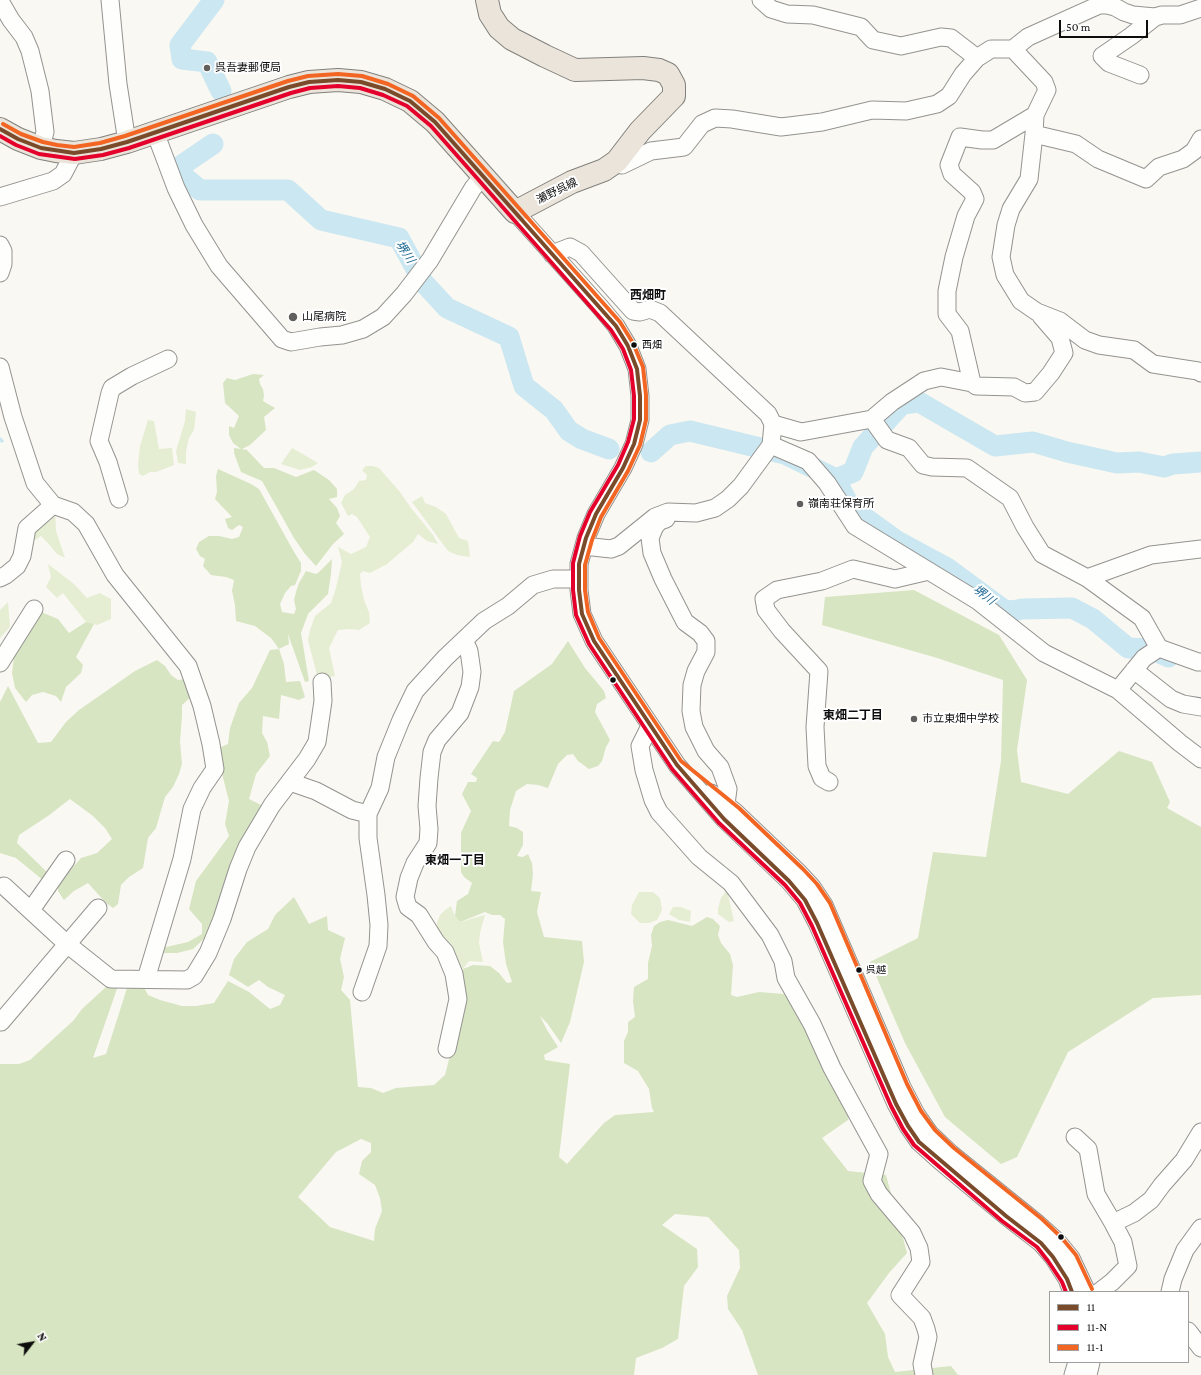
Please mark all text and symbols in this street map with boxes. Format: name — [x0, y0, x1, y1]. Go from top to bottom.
scale bar — [1061, 12, 1150, 38]
text: 50 m — [1066, 20, 1090, 34]
place label: 呉吾妻郵便局 — [215, 61, 281, 75]
marker: 呉吾妻郵便局 — [202, 63, 212, 73]
street label: 瀬野呉線 — [534, 175, 580, 207]
water label: 堺川 — [392, 238, 418, 266]
district label: 西畑町 — [630, 288, 666, 302]
place label: 山尾病院 — [302, 310, 346, 324]
marker: 山尾病院 — [287, 311, 299, 323]
place label: 西畑 — [642, 339, 662, 351]
marker: 西畑 — [629, 340, 639, 350]
place label: 嶺南荘保育所 — [808, 497, 874, 511]
marker: 嶺南荘保育所 — [795, 499, 805, 509]
water label: 堺川 — [970, 582, 998, 608]
unlabelled marker — [608, 675, 618, 685]
district label: 東畑二丁目 — [823, 708, 883, 722]
place label: 市立東畑中学校 — [922, 712, 999, 726]
marker: 市立東畑中学校 — [909, 714, 919, 724]
district label: 東畑一丁目 — [425, 853, 485, 867]
place label: 呉越 — [866, 964, 886, 976]
marker: 呉越 — [854, 965, 864, 975]
unlabelled marker — [1056, 1232, 1066, 1242]
legend — [1049, 1291, 1189, 1363]
text: 11 — [1087, 1300, 1095, 1314]
text: 11-N — [1087, 1320, 1107, 1334]
north arrow — [12, 1323, 52, 1363]
text: N — [35, 1331, 49, 1343]
text: 11-1 — [1087, 1340, 1103, 1354]

